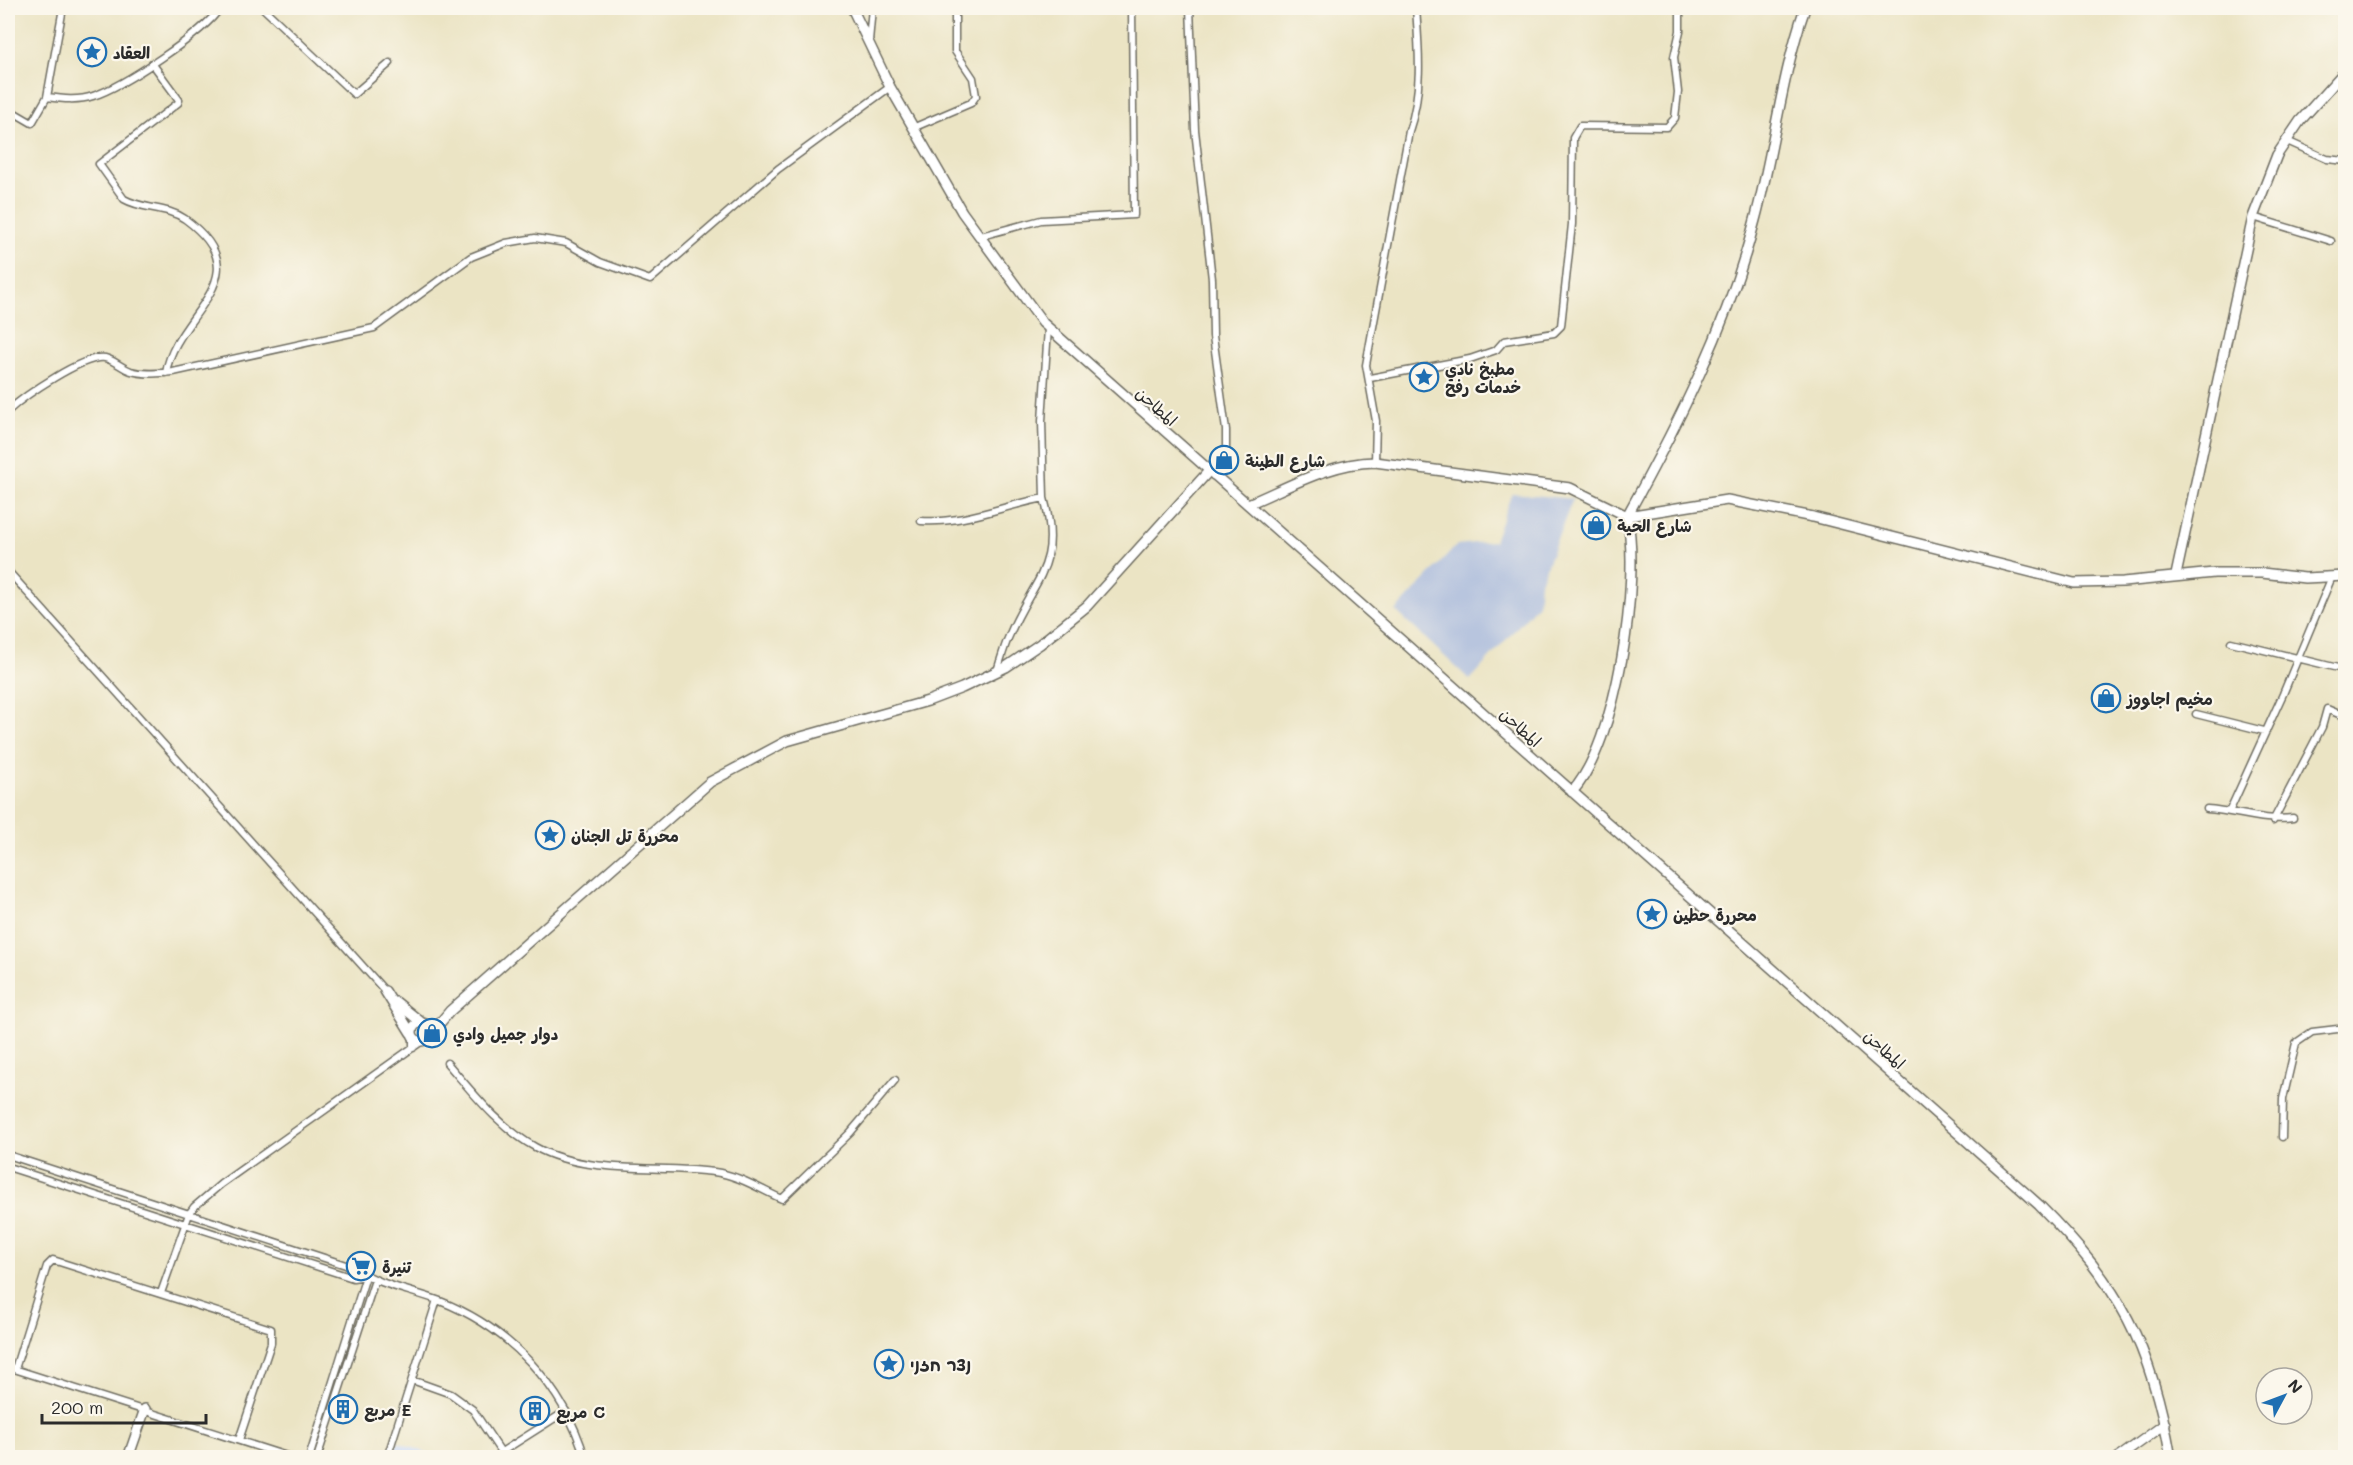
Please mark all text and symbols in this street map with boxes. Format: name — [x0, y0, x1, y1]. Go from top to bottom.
place icon: العقاد — [76, 36, 108, 68]
place label: العقاد — [113, 42, 150, 63]
place label: مطبخ نادي خدمات رفح — [1445, 358, 1521, 397]
place icon: مطبخ نادي خدمات رفح — [1408, 361, 1440, 393]
street label: المطاحن — [1132, 382, 1182, 430]
shop icon: شارع الطينة — [1208, 444, 1240, 476]
place label: شارع الطينة — [1245, 450, 1325, 473]
shop icon: شارع الحية — [1580, 509, 1612, 541]
place label: شارع الحية — [1617, 515, 1692, 538]
shop icon: مخيم اجاووز — [2090, 682, 2122, 714]
place label: مخيم اجاووز — [2125, 688, 2213, 712]
street label: المطاحن — [1496, 703, 1546, 751]
place icon: محررة تل الجنان — [534, 819, 566, 851]
place label: محررة تل الجنان — [571, 825, 679, 846]
place icon: محررة حطين — [1636, 898, 1668, 930]
place label: محررة حطين — [1673, 904, 1757, 925]
shop icon: دوار جميل وادي — [416, 1017, 448, 1049]
place label: دوار جميل وادي — [453, 1023, 558, 1047]
street label: المطاحن — [1860, 1025, 1910, 1073]
supermarket icon: تنيرة — [345, 1250, 377, 1282]
place label: تنيرة — [382, 1256, 413, 1277]
place icon: נצר חזני — [873, 1348, 905, 1380]
place label: נצר חזני — [910, 1354, 971, 1375]
north arrow — [2254, 1366, 2314, 1426]
text: N — [2284, 1374, 2308, 1397]
scale bar — [42, 1387, 206, 1425]
building icon: مربع E — [327, 1393, 359, 1425]
text: 200 m — [51, 1395, 103, 1419]
building icon: مربع C — [519, 1395, 551, 1427]
place label: مربع E — [364, 1399, 411, 1422]
place label: مربع C — [556, 1401, 605, 1424]

